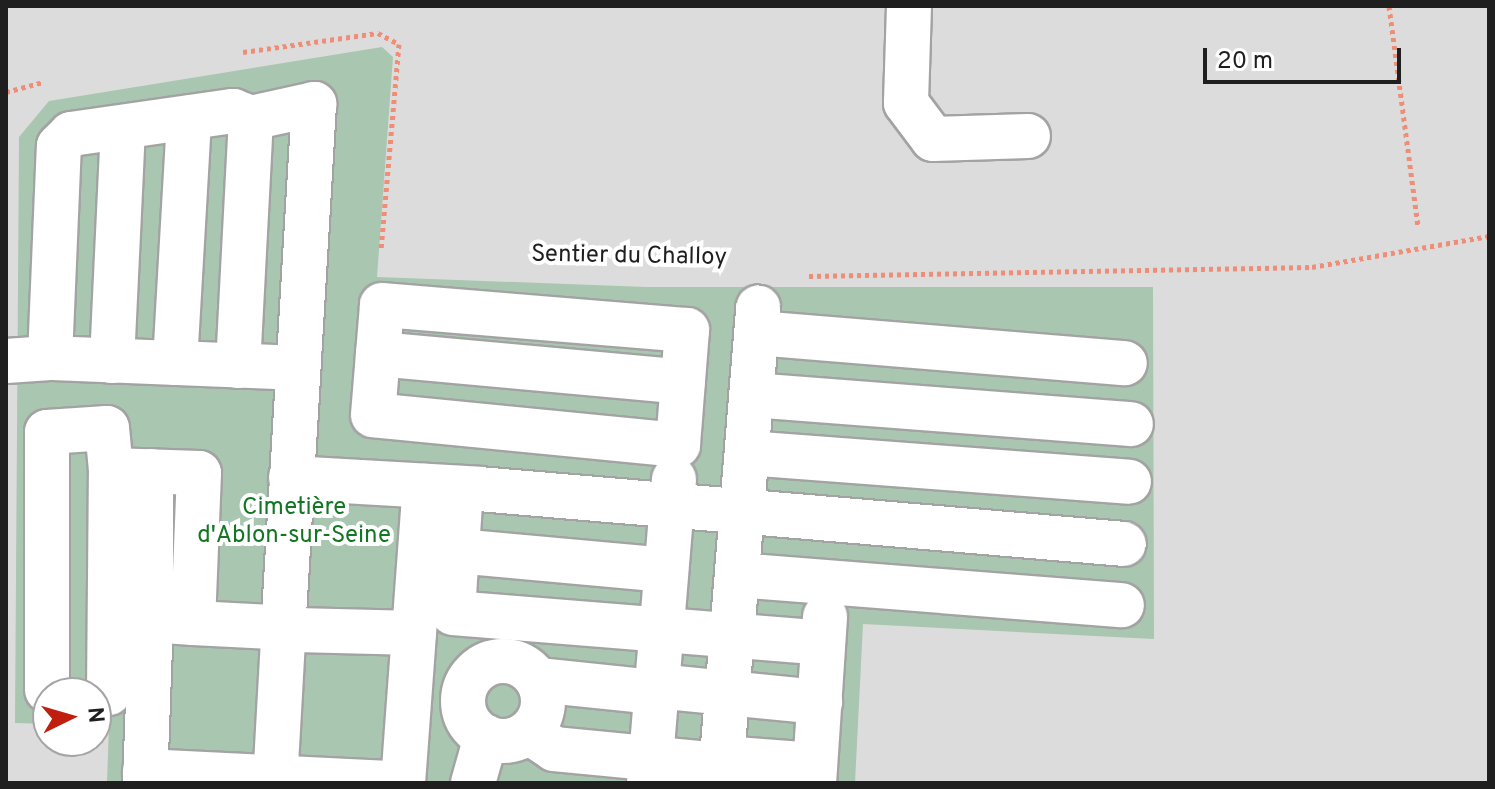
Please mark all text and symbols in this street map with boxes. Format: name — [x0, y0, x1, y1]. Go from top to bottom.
scale bar — [1207, 32, 1405, 82]
text: 20 m — [1217, 47, 1273, 77]
street label: Sentier du Challoy — [531, 241, 727, 273]
park label: Cimetière d'Ablon-sur-Seine — [197, 495, 391, 551]
north arrow — [32, 677, 112, 757]
text: N — [80, 706, 109, 724]

